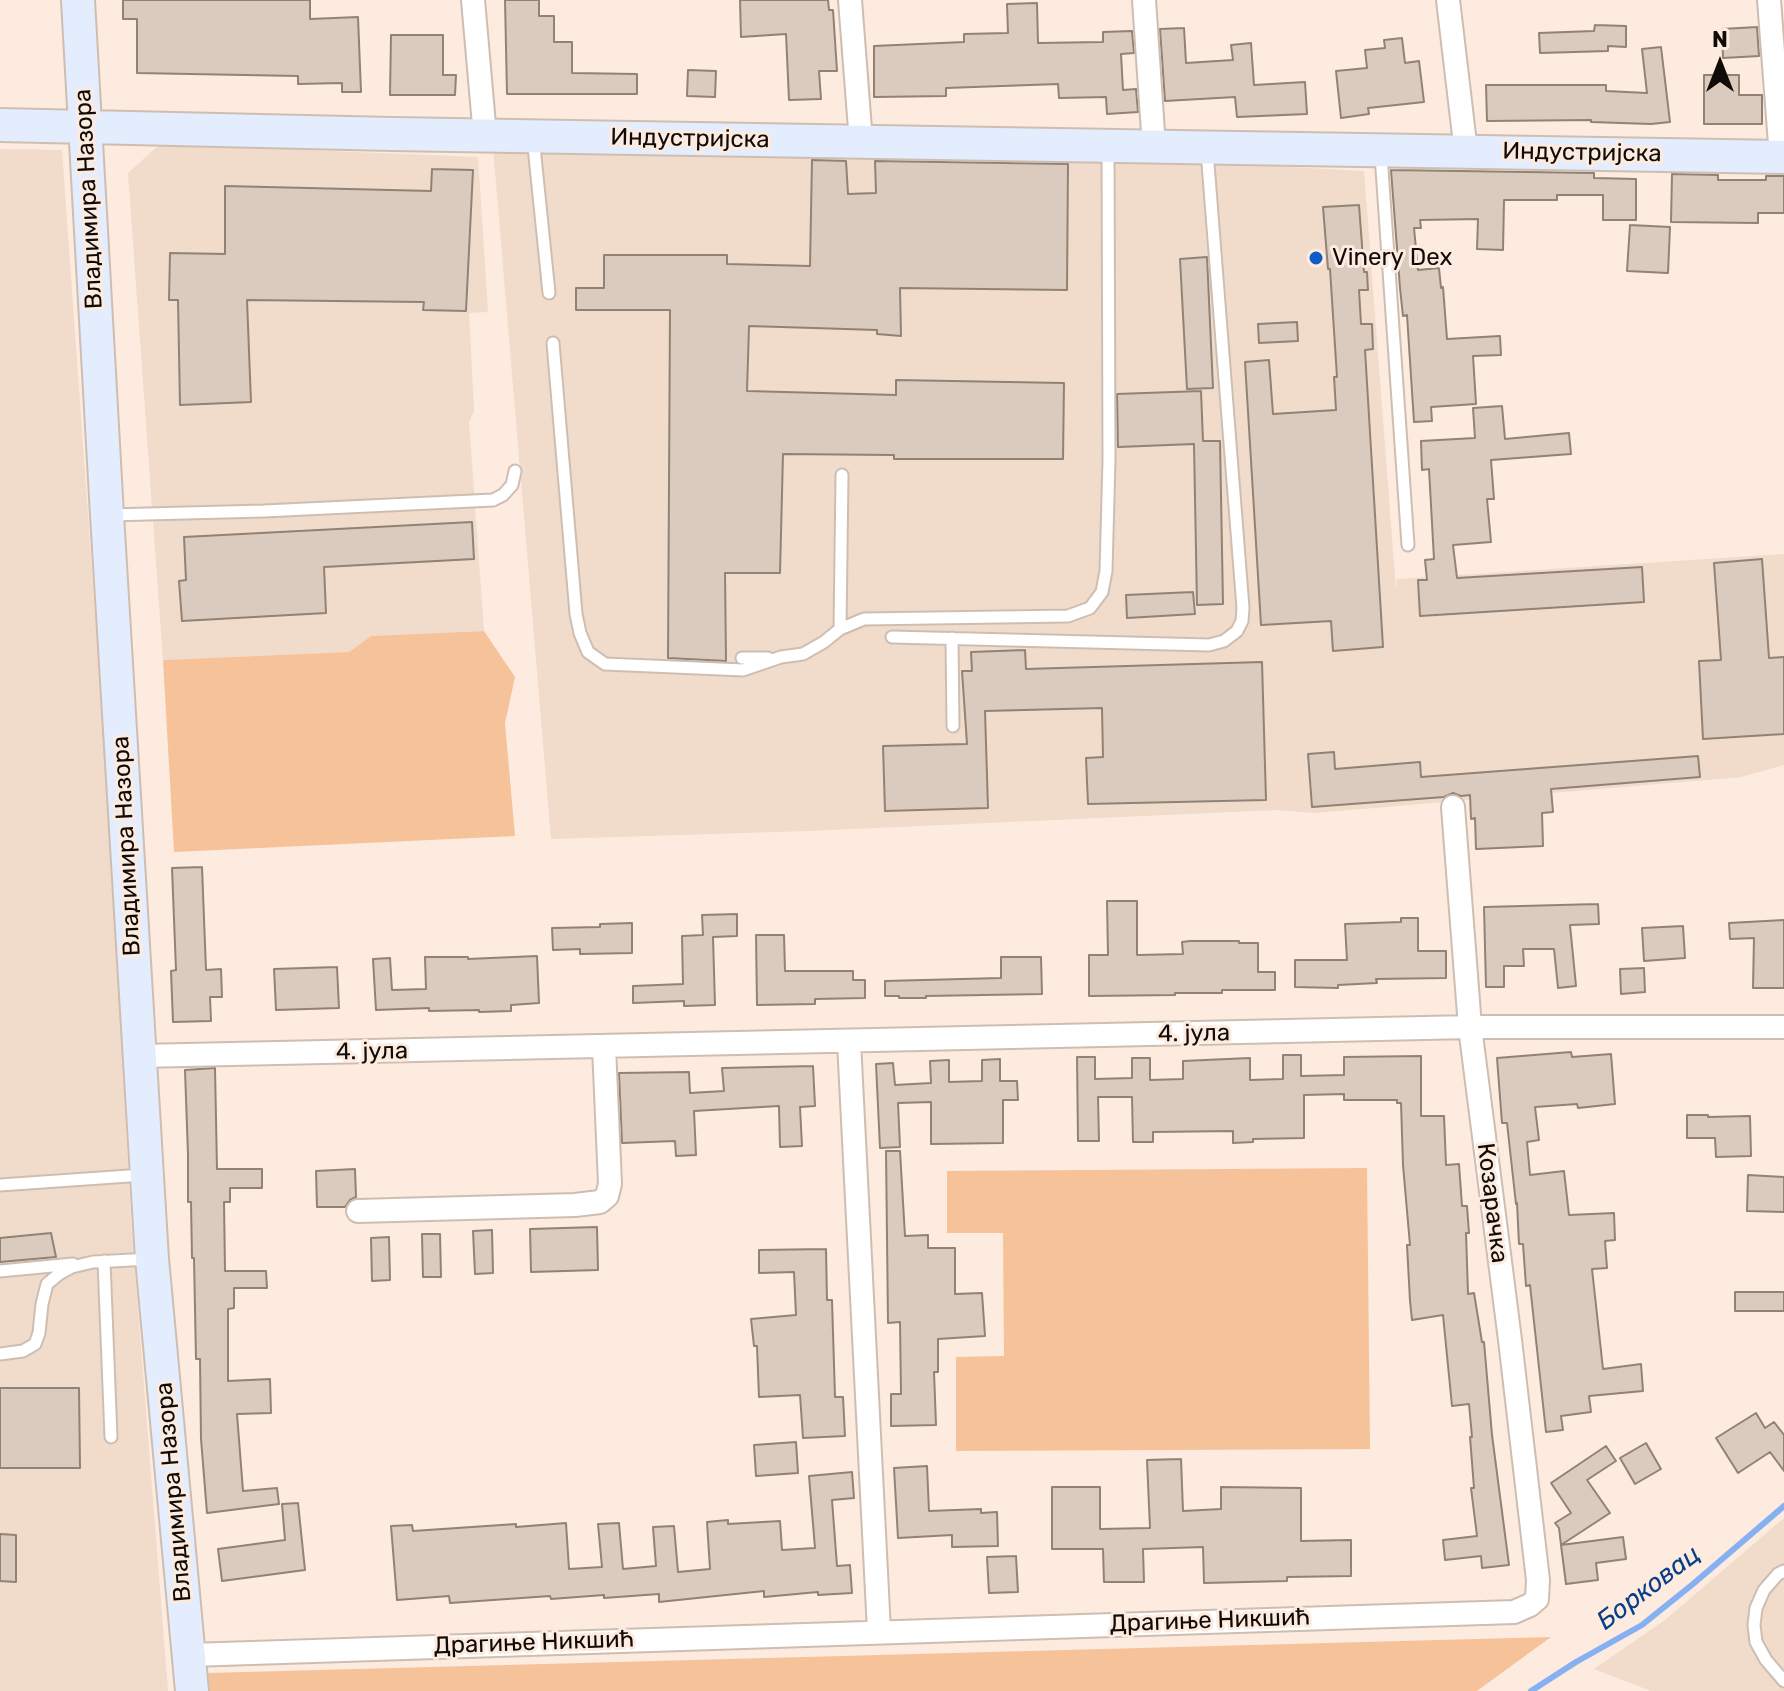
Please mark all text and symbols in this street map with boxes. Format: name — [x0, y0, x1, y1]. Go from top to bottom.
north arrow — [1680, 24, 1760, 104]
text: N — [1712, 26, 1728, 53]
street label: Владимира Назора — [69, 88, 109, 310]
street label: Индустријска — [610, 123, 770, 155]
street label: Индустријска — [1502, 137, 1662, 169]
place label: Vinery Dex — [1332, 244, 1452, 272]
marker: Vinery Dex — [1307, 249, 1325, 267]
street label: Владимира Назора — [107, 735, 147, 957]
street label: 4. јула — [1158, 1019, 1230, 1049]
street label: 4. јула — [336, 1037, 408, 1067]
street label: Козарачка — [1470, 1141, 1514, 1265]
street label: Владимира Назора — [150, 1381, 198, 1603]
water label: Борковац — [1591, 1539, 1707, 1637]
street label: Драгиње Никшић — [1109, 1603, 1311, 1639]
street label: Драгиње Никшић — [433, 1625, 635, 1661]

